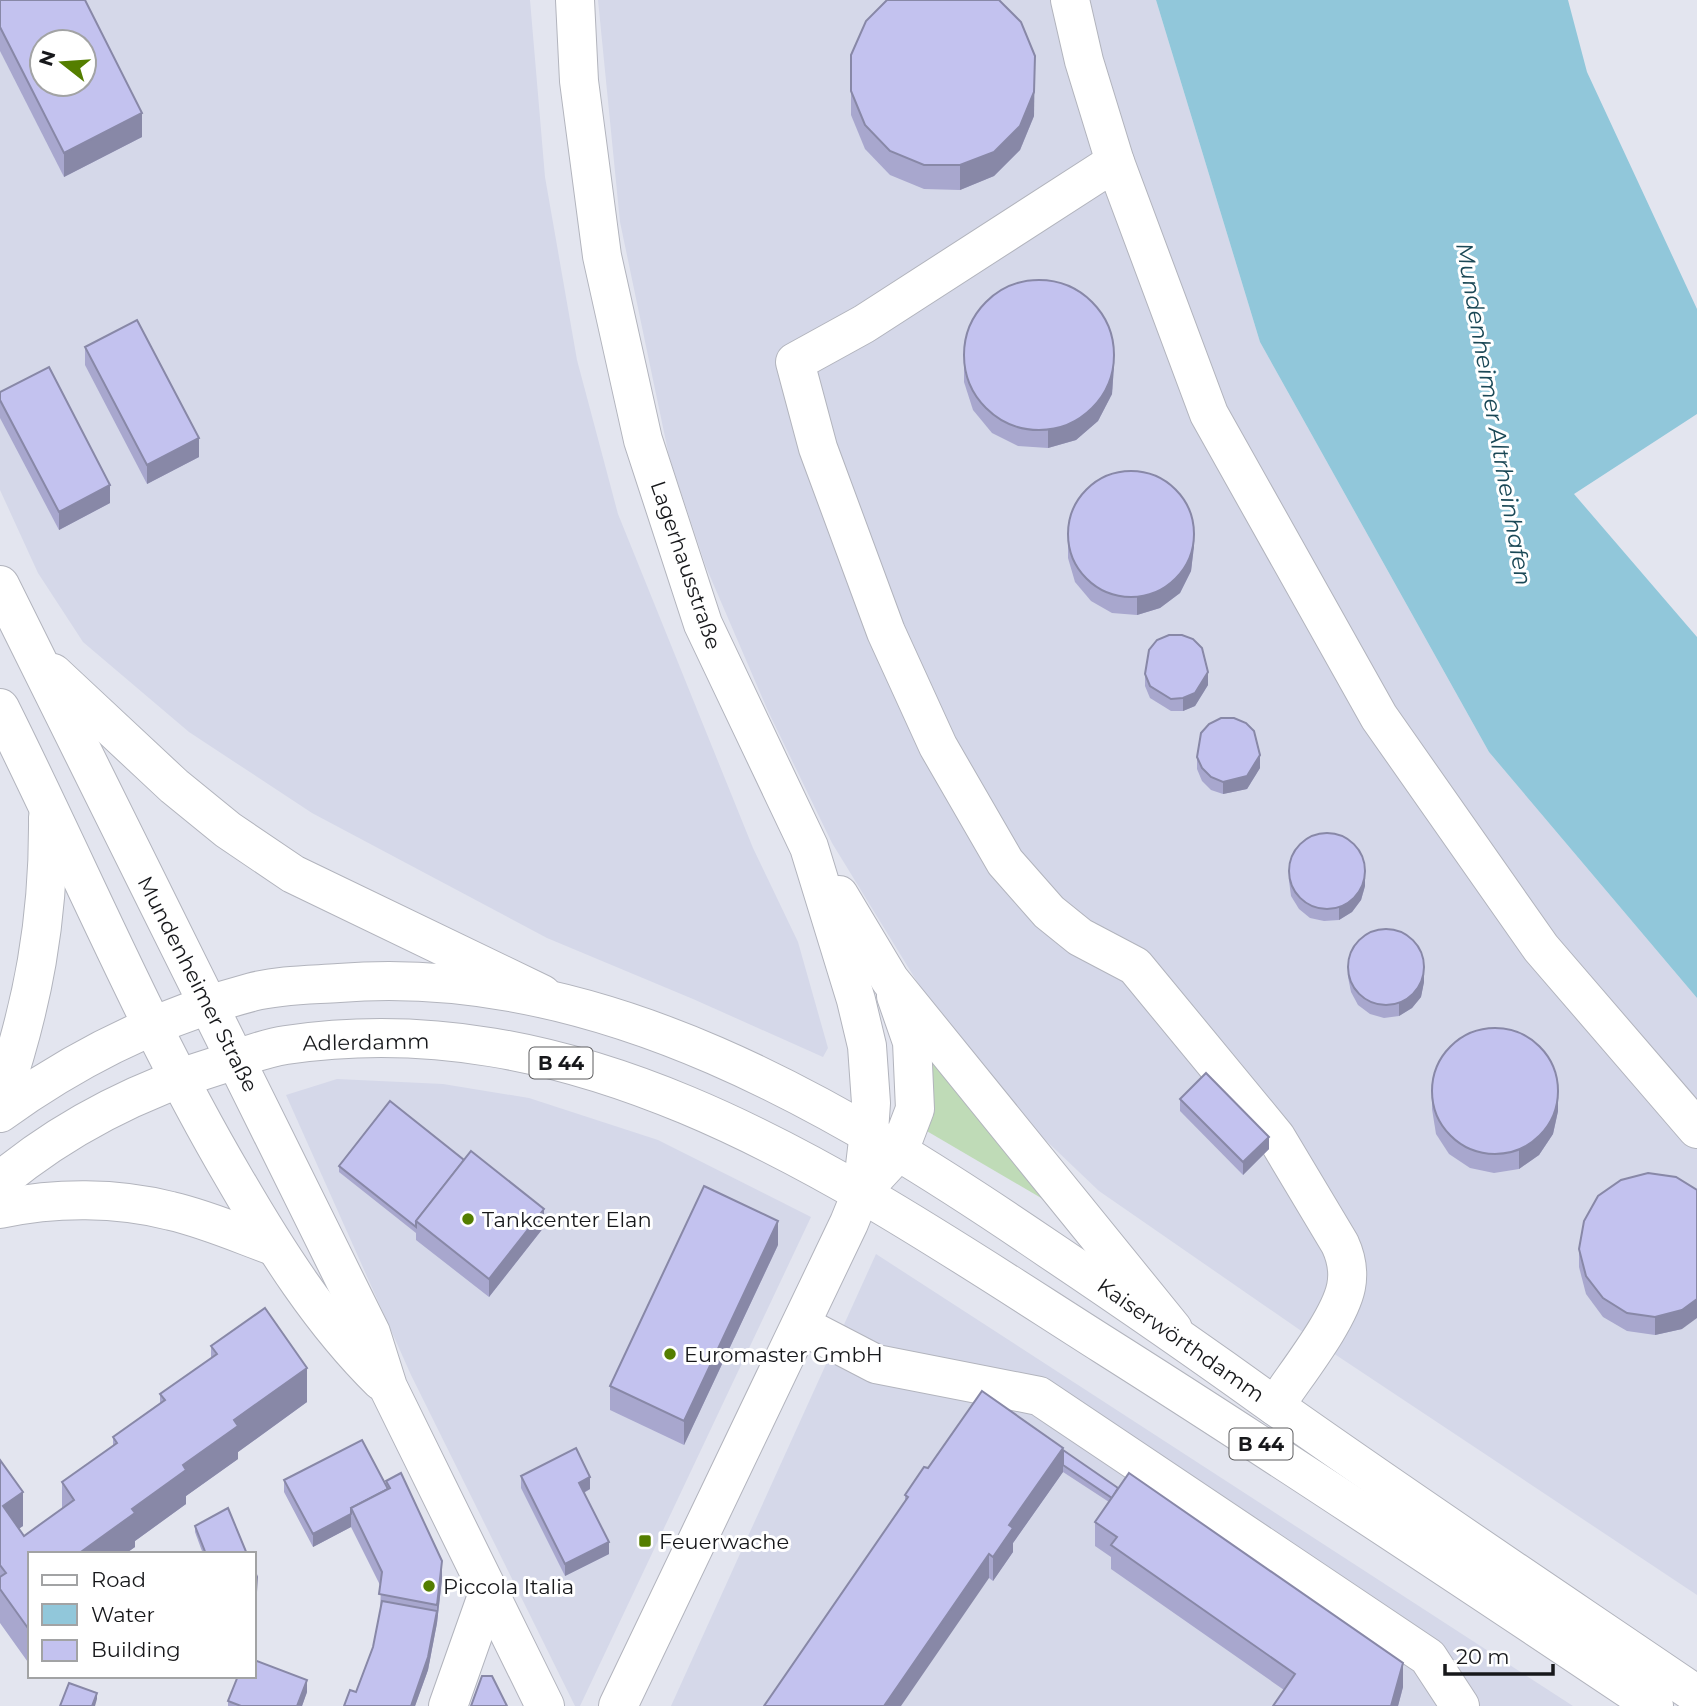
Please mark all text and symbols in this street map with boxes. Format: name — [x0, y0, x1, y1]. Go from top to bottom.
north arrow — [28, 28, 98, 98]
text: N — [34, 47, 60, 69]
water label: Mundenheimer Altrheinhafen — [1450, 240, 1538, 588]
street label: Lagerhausstraße — [645, 477, 727, 653]
street label: Mundenheimer Straße — [133, 872, 263, 1096]
street label: Adlerdamm — [302, 1028, 430, 1056]
road number: B 44 — [530, 1048, 592, 1078]
place label: Tankcenter Elan — [482, 1207, 652, 1232]
marker: Tankcenter Elan — [460, 1211, 476, 1227]
street label: Kaiserwörthdamm — [1093, 1273, 1269, 1407]
place label: Euromaster GmbH — [684, 1342, 883, 1367]
marker: Euromaster GmbH — [662, 1346, 678, 1362]
road number: B 44 — [1230, 1428, 1292, 1460]
place label: Feuerwache — [659, 1529, 789, 1554]
marker: Feuerwache — [637, 1533, 653, 1549]
legend — [28, 1552, 256, 1678]
text: Road — [91, 1567, 146, 1592]
place label: Piccola Italia — [443, 1574, 574, 1599]
marker: Piccola Italia — [421, 1578, 437, 1594]
text: Water — [91, 1602, 155, 1627]
scale bar — [1445, 1632, 1554, 1676]
text: Building — [91, 1637, 181, 1662]
text: 20 m — [1456, 1644, 1510, 1669]

